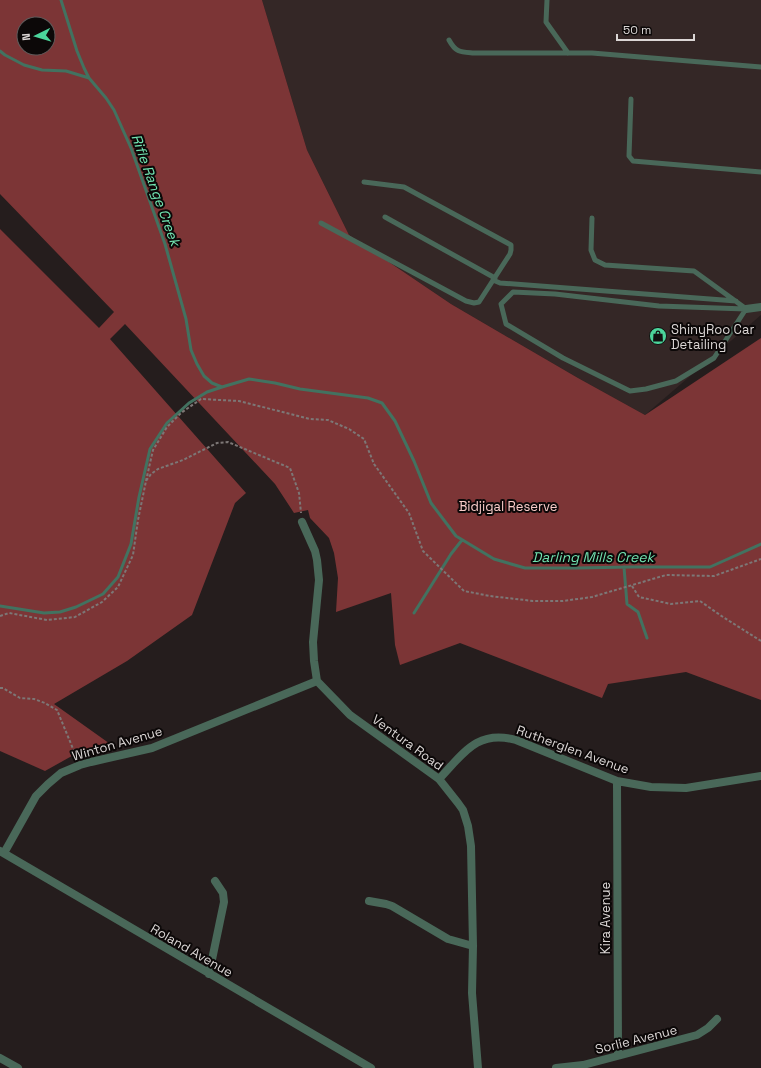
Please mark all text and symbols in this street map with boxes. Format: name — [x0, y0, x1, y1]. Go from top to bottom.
north arrow — [16, 16, 56, 56]
scale bar — [617, 16, 694, 42]
text: 50 m — [623, 22, 651, 38]
text: N — [19, 33, 33, 41]
water label: Rifle Range Creek — [127, 132, 185, 250]
place label: ShinyRoo Car Detailing — [671, 321, 754, 353]
shop icon: ShinyRoo Car Detailing — [648, 326, 668, 346]
park label: Bidjigal Reserve — [459, 498, 557, 515]
water label: Darling Mills Creek — [532, 548, 656, 566]
street label: Ventura Road — [369, 711, 447, 774]
street label: Rutherglen Avenue — [514, 721, 632, 778]
street label: Winton Avenue — [70, 722, 164, 764]
street label: Kira Avenue — [597, 882, 614, 954]
street label: Roland Avenue — [148, 920, 236, 981]
street label: Sorlie Avenue — [593, 1021, 679, 1058]

